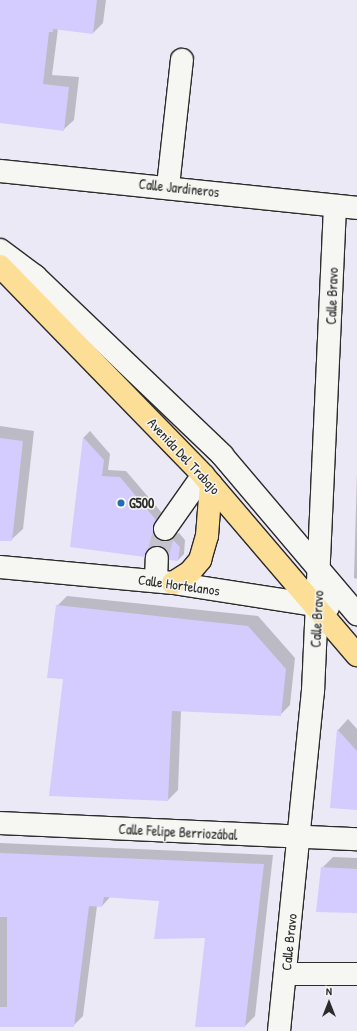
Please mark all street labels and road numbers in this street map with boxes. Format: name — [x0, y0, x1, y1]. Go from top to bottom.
street label: Calle Jardineros — [138, 175, 220, 201]
street label: Calle Bravo — [323, 267, 341, 325]
street label: Avenida Del Trabajo — [144, 414, 224, 498]
street label: Calle Hortelanos — [137, 571, 221, 599]
street label: Calle Bravo — [307, 590, 327, 648]
street label: Calle Felipe Berriozábal — [118, 820, 238, 844]
street label: Calle Bravo — [278, 913, 300, 971]

